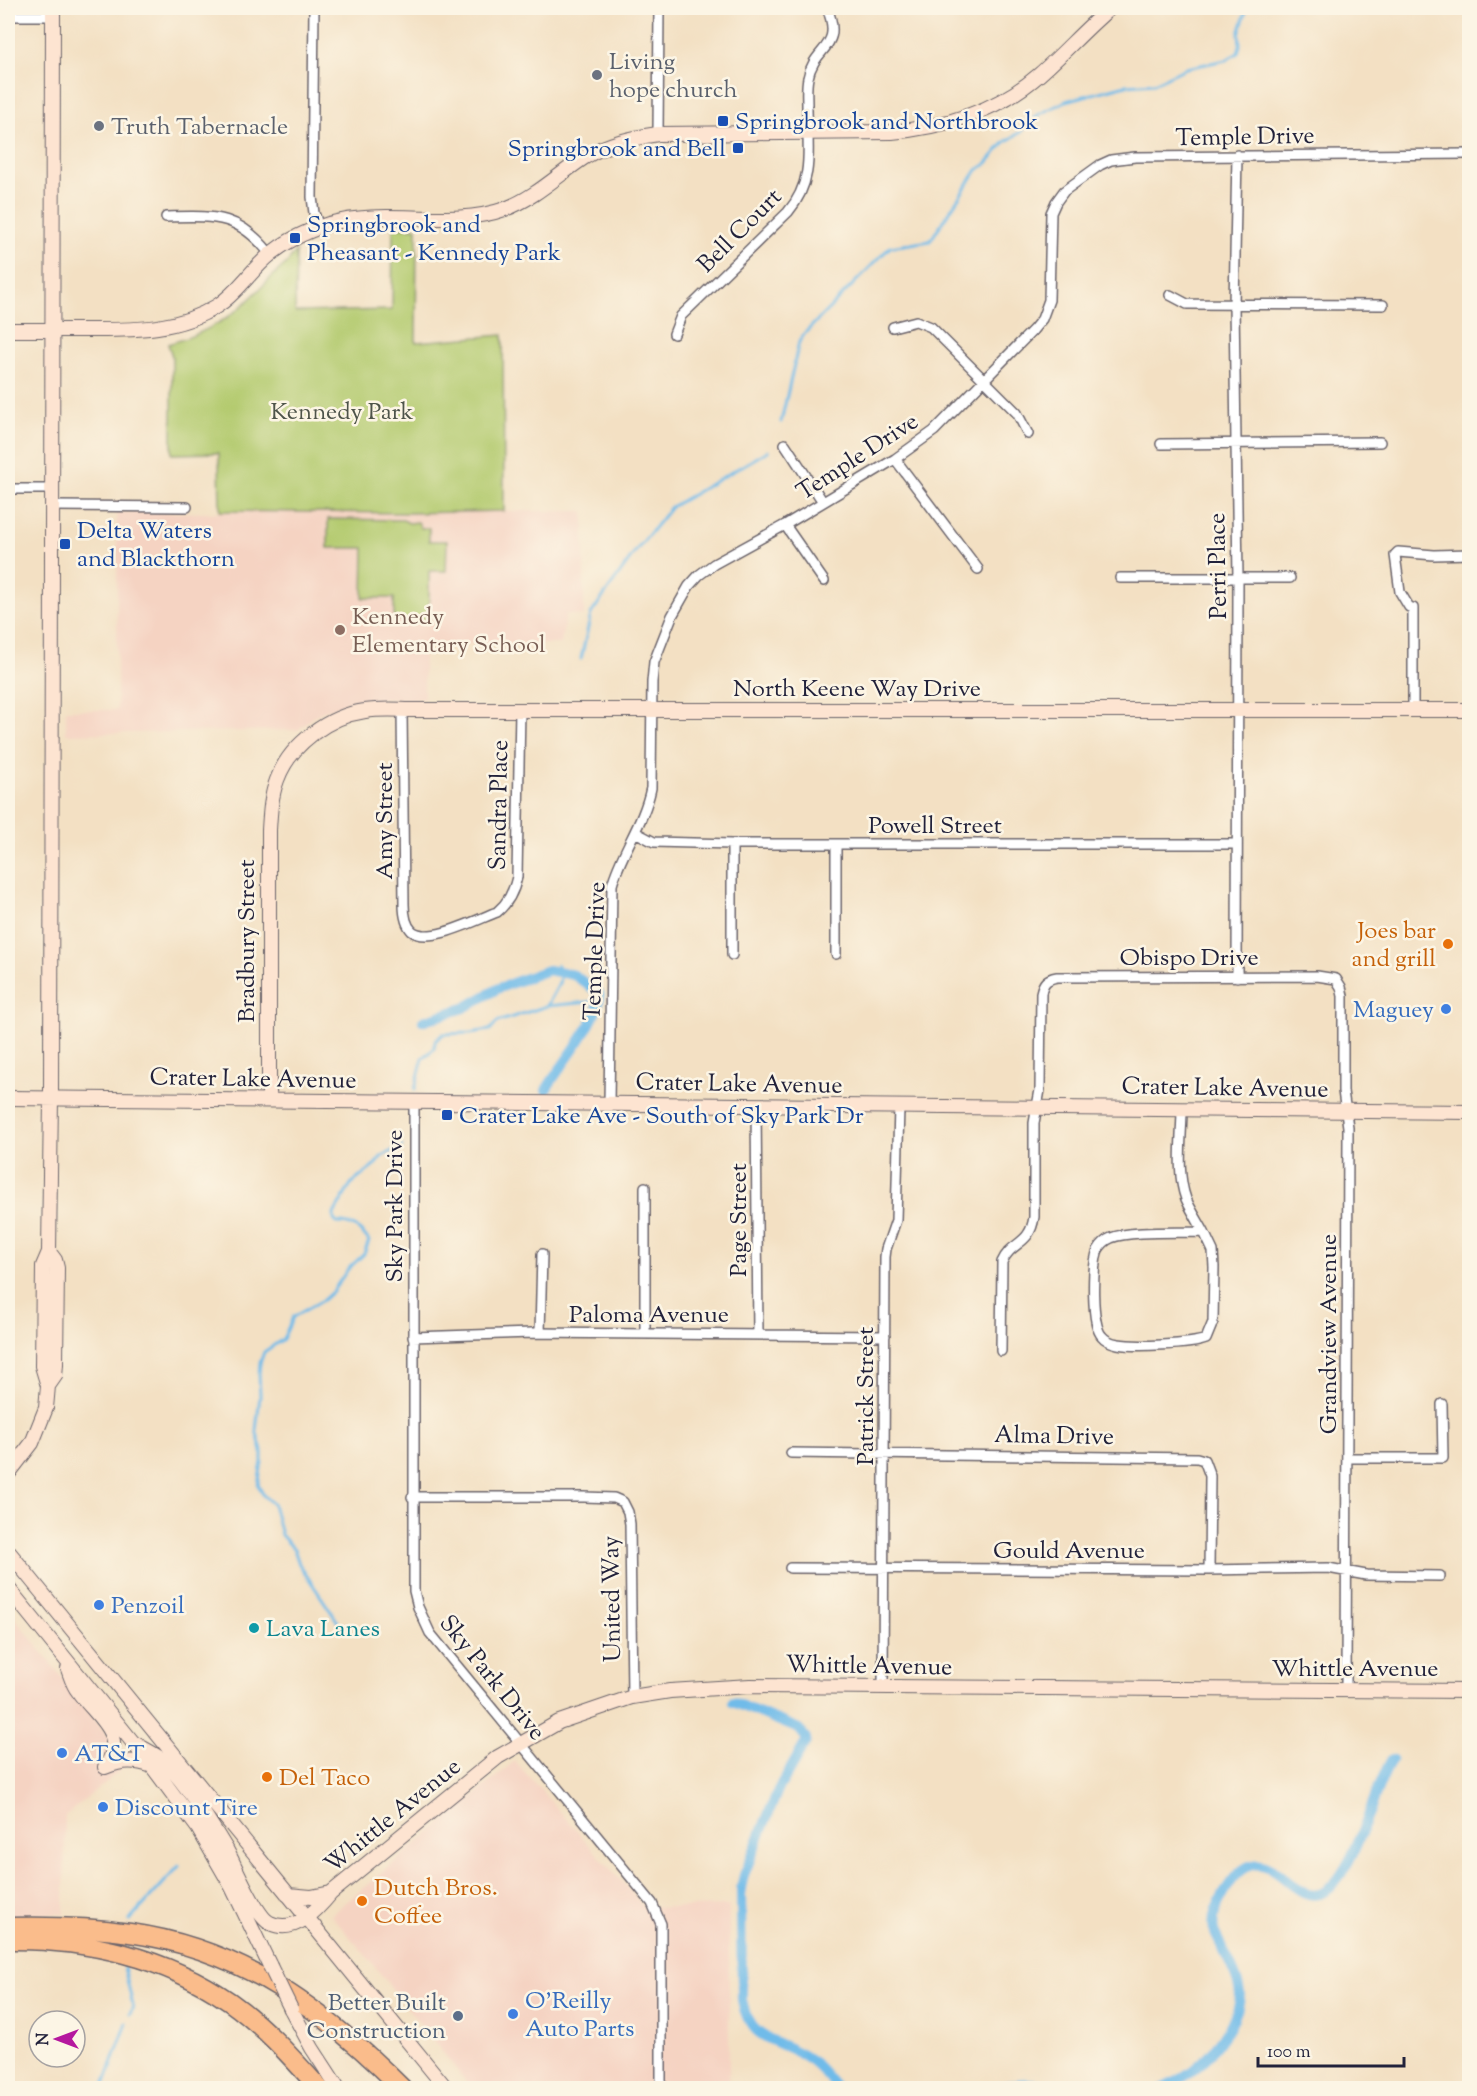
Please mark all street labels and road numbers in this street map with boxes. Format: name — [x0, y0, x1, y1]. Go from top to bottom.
street label: Temple Drive — [1175, 120, 1315, 156]
street label: Bell Court — [690, 181, 790, 281]
street label: Temple Drive — [790, 405, 926, 510]
street label: Perri Place — [1201, 512, 1237, 620]
street label: North Keene Way Drive — [733, 673, 981, 707]
street label: Sandra Place — [482, 739, 518, 871]
street label: Amy Street — [369, 762, 403, 880]
street label: Powell Street — [868, 810, 1002, 844]
street label: Bradbury Street — [231, 859, 265, 1023]
street label: Temple Drive — [577, 881, 615, 1021]
street label: Obispo Drive — [1119, 942, 1259, 976]
street label: Crater Lake Avenue — [149, 1061, 357, 1099]
street label: Crater Lake Avenue — [635, 1066, 843, 1104]
street label: Crater Lake Avenue — [1121, 1070, 1329, 1108]
street label: Sky Park Drive — [379, 1130, 413, 1282]
street label: Page Street — [723, 1163, 757, 1277]
street label: Grandview Avenue — [1313, 1234, 1347, 1434]
street label: Paloma Avenue — [569, 1299, 729, 1333]
street label: Patrick Street — [850, 1327, 884, 1465]
street label: Alma Drive — [994, 1419, 1114, 1455]
street label: United Way — [595, 1535, 631, 1662]
street label: Gould Avenue — [993, 1535, 1145, 1569]
street label: Sky Park Drive — [430, 1608, 553, 1748]
street label: Whittle Avenue — [785, 1649, 953, 1685]
street label: Whittle Avenue — [1272, 1653, 1438, 1687]
street label: Whittle Avenue — [318, 1751, 469, 1882]

